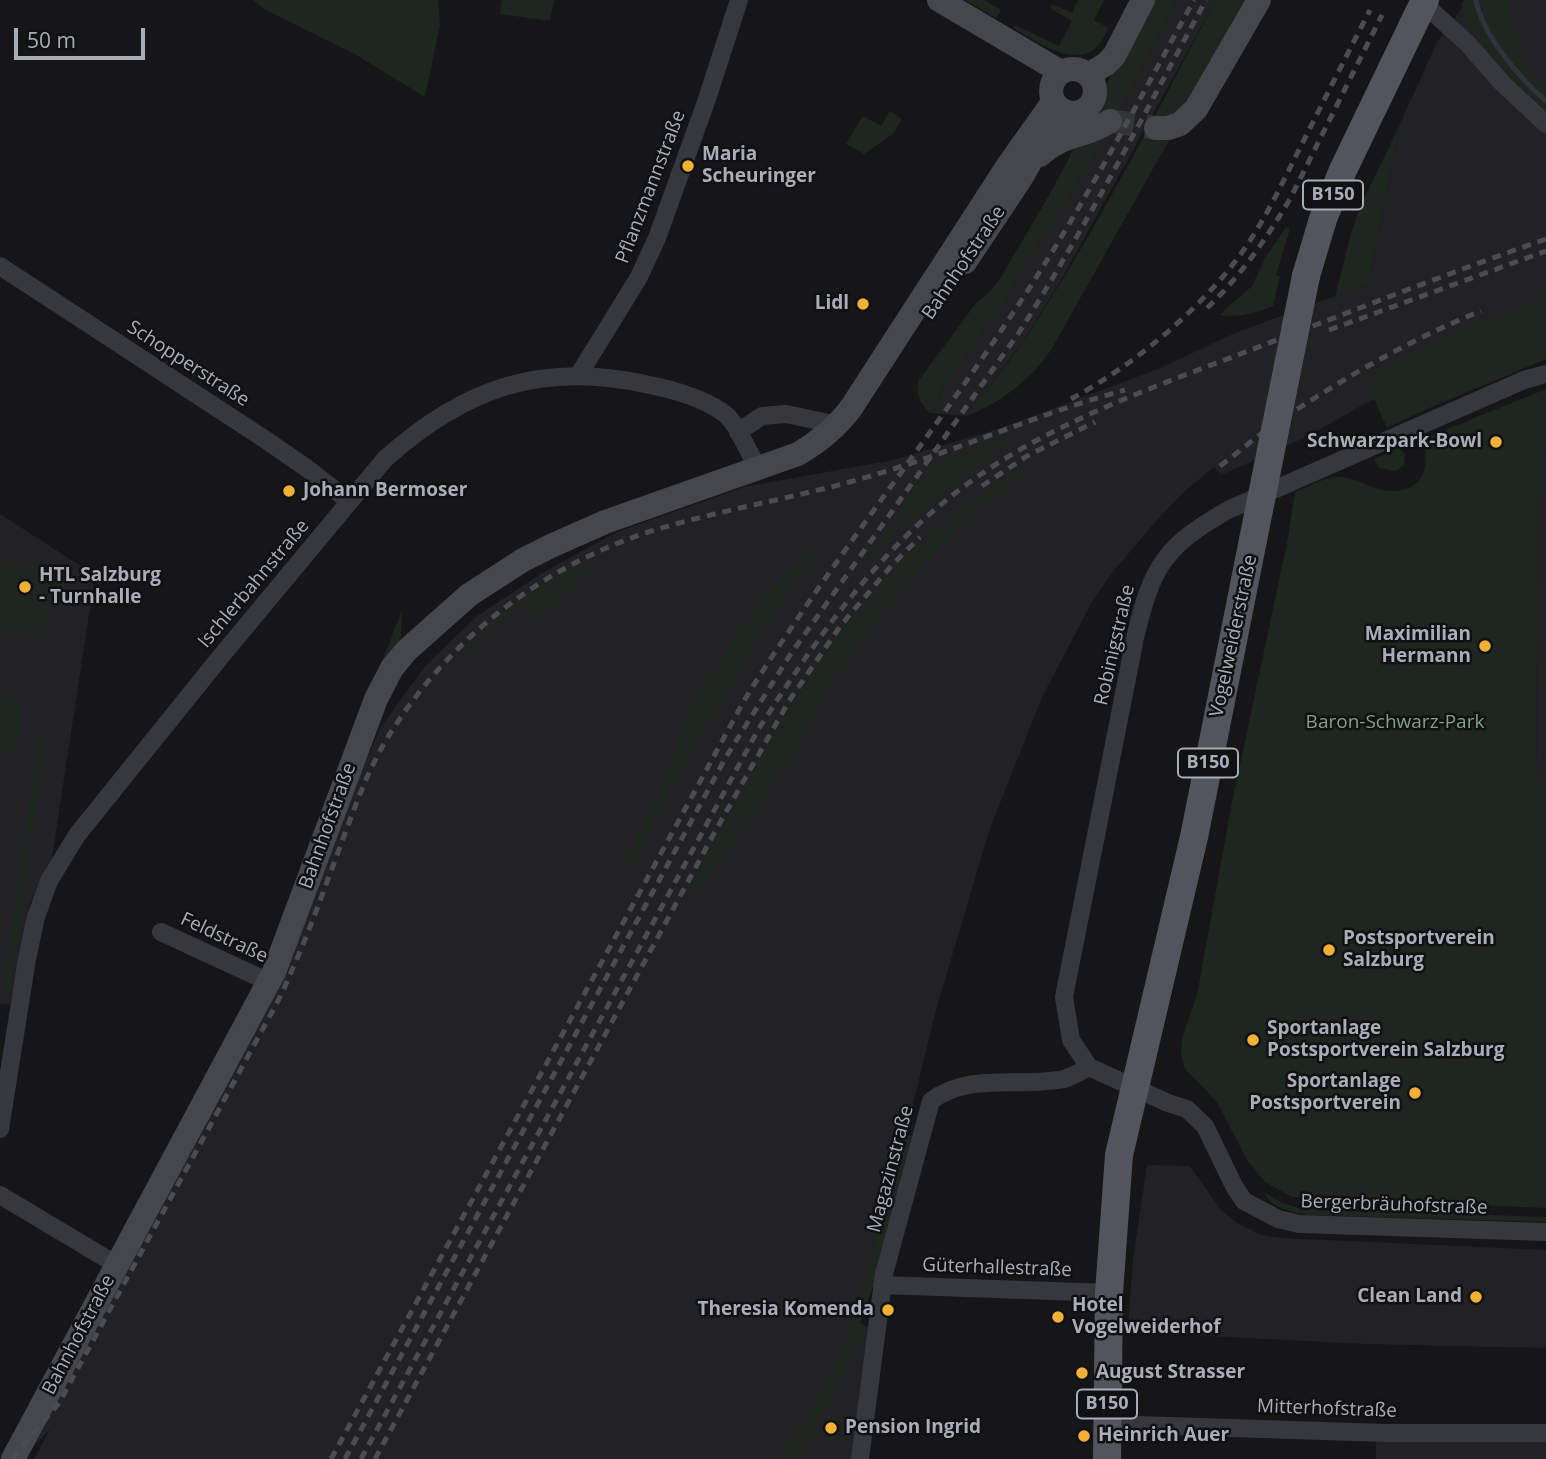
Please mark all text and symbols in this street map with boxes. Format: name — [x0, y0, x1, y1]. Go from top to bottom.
scale bar — [18, 14, 149, 58]
text: 50 m — [27, 26, 76, 54]
street label: Pflanzmannstraße — [611, 107, 691, 267]
place label: Maria Scheuringer — [702, 144, 816, 188]
marker: Maria Scheuringer — [680, 158, 696, 174]
road number: B150 — [1303, 180, 1363, 210]
street label: Bahnhofstraße — [918, 202, 1010, 324]
place label: Lidl — [815, 293, 849, 315]
marker: Lidl — [855, 296, 871, 312]
street label: Schopperstraße — [123, 316, 253, 412]
place label: Schwarzpark-Bowl — [1307, 431, 1482, 453]
marker: Schwarzpark-Bowl — [1488, 434, 1504, 450]
place label: Johann Bermoser — [303, 480, 467, 502]
marker: Johann Bermoser — [281, 483, 297, 499]
street label: Ischlerbahnstraße — [194, 515, 314, 653]
street label: Vogelweiderstraße — [1206, 553, 1262, 719]
place label: HTL Salzburg - Turnhalle — [39, 565, 161, 609]
marker: HTL Salzburg - Turnhalle — [17, 579, 33, 595]
street label: Robinigstraße — [1090, 583, 1140, 707]
place label: Maximilian Hermann — [1365, 624, 1471, 668]
marker: Maximilian Hermann — [1477, 638, 1493, 654]
park label: Baron-Schwarz-Park — [1306, 712, 1484, 734]
road number: B150 — [1178, 748, 1238, 778]
street label: Bahnhofstraße — [295, 760, 361, 892]
street label: Feldstraße — [177, 908, 271, 968]
place label: Postsportverein Salzburg — [1343, 928, 1495, 972]
marker: Postsportverein Salzburg — [1321, 942, 1337, 958]
place label: Sportanlage Postsportverein Salzburg — [1267, 1018, 1504, 1062]
marker: Sportanlage Postsportverein Salzburg — [1245, 1032, 1261, 1048]
place label: Sportanlage Postsportverein — [1249, 1071, 1401, 1115]
marker: Sportanlage Postsportverein — [1407, 1085, 1423, 1101]
street label: Magazinstraße — [863, 1103, 919, 1235]
street label: Bergerbräuhofstraße — [1300, 1190, 1488, 1220]
street label: Güterhallestraße — [922, 1254, 1072, 1282]
street label: Bahnhofstraße — [38, 1271, 120, 1399]
place label: Clean Land — [1357, 1286, 1462, 1308]
marker: Clean Land — [1468, 1289, 1484, 1305]
place label: Hotel Vogelweiderhof — [1072, 1295, 1221, 1339]
place label: Theresia Komenda — [698, 1299, 874, 1321]
marker: Theresia Komenda — [880, 1302, 896, 1318]
marker: Hotel Vogelweiderhof — [1050, 1309, 1066, 1325]
place label: August Strasser — [1096, 1362, 1245, 1384]
marker: August Strasser — [1074, 1365, 1090, 1381]
road number: B150 — [1077, 1390, 1137, 1419]
street label: Mitterhofstraße — [1257, 1395, 1397, 1423]
place label: Pension Ingrid — [845, 1417, 981, 1439]
marker: Pension Ingrid — [823, 1420, 839, 1436]
place label: Heinrich Auer — [1098, 1425, 1229, 1447]
marker: Heinrich Auer — [1076, 1428, 1092, 1444]

